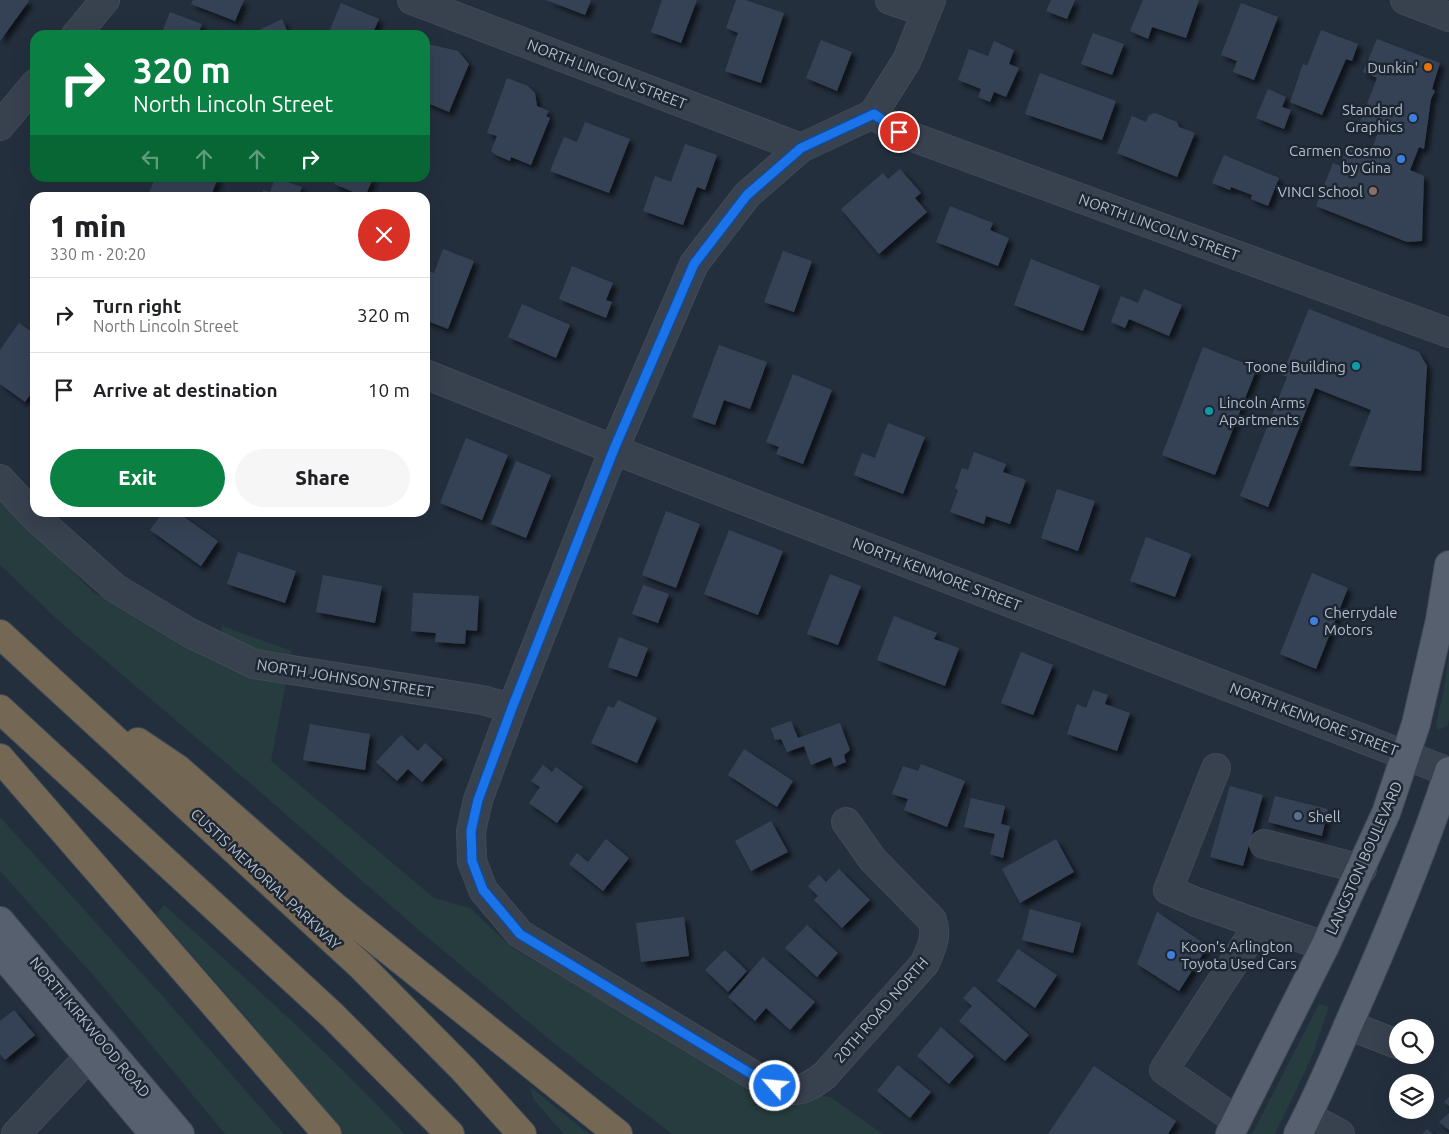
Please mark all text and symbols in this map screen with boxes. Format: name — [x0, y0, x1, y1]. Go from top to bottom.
street label: NORTH LINCOLN STREET — [525, 36, 690, 113]
icon: right — [50, 50, 115, 115]
text: 320 m — [133, 50, 231, 90]
place label: Dunkin' — [1367, 59, 1418, 76]
marker: Dunkin' — [1422, 61, 1434, 73]
text: North Lincoln Street — [133, 91, 333, 116]
place label: Standard Graphics — [1342, 101, 1403, 135]
pin — [878, 111, 920, 153]
marker: Standard Graphics — [1407, 112, 1419, 124]
icon: arrive — [885, 118, 913, 146]
place label: Carmen Cosmo by Gina — [1289, 142, 1391, 176]
icon: left — [137, 145, 165, 173]
icon: ahead — [190, 145, 218, 173]
icon: ahead — [243, 145, 271, 173]
icon: right — [296, 145, 324, 173]
marker: Carmen Cosmo by Gina — [1395, 153, 1407, 165]
place label: VINCI School — [1278, 183, 1363, 200]
marker: VINCI School — [1367, 185, 1379, 197]
street label: NORTH LINCOLN STREET — [1077, 190, 1242, 264]
text: 1 min — [50, 209, 126, 243]
button: close — [358, 209, 410, 261]
text: 330 m · 20:20 — [50, 245, 146, 263]
text: Turn right — [93, 295, 181, 317]
icon: right — [50, 301, 78, 329]
text: 320 m — [357, 304, 410, 326]
text: North Lincoln Street — [93, 317, 239, 335]
place label: Toone Building — [1245, 358, 1346, 375]
marker: Toone Building — [1350, 360, 1362, 372]
icon: arrive — [50, 376, 78, 404]
text: Arrive at destination — [93, 379, 278, 401]
text: 10 m — [368, 379, 410, 401]
place label: Lincoln Arms Apartments — [1219, 394, 1305, 428]
marker: Lincoln Arms Apartments — [1203, 405, 1215, 417]
button: Exit — [50, 449, 225, 507]
button: Share — [235, 449, 410, 507]
street label: NORTH KENMORE STREET — [851, 534, 1024, 614]
place label: Cherrydale Motors — [1324, 604, 1398, 638]
marker: Cherrydale Motors — [1308, 615, 1320, 627]
street label: NORTH JOHNSON STREET — [256, 656, 435, 700]
street label: NORTH KENMORE STREET — [1228, 679, 1401, 759]
street label: LANGSTON BOULEVARD — [1322, 779, 1406, 937]
street label: CUSTIS MEMORIAL PARKWAY — [188, 805, 345, 953]
place label: Shell — [1308, 808, 1341, 825]
marker: Shell — [1292, 810, 1304, 822]
place label: Koon's Arlington Toyota Used Cars — [1181, 938, 1297, 972]
marker: Koon's Arlington Toyota Used Cars — [1165, 949, 1177, 961]
street label: NORTH KIRKWOOD ROAD — [26, 953, 154, 1101]
street label: 20TH ROAD NORTH — [831, 954, 931, 1066]
map controls — [1389, 1019, 1434, 1119]
button: search — [1389, 1019, 1434, 1064]
position arrow — [748, 1059, 800, 1111]
button: layers — [1389, 1074, 1434, 1119]

